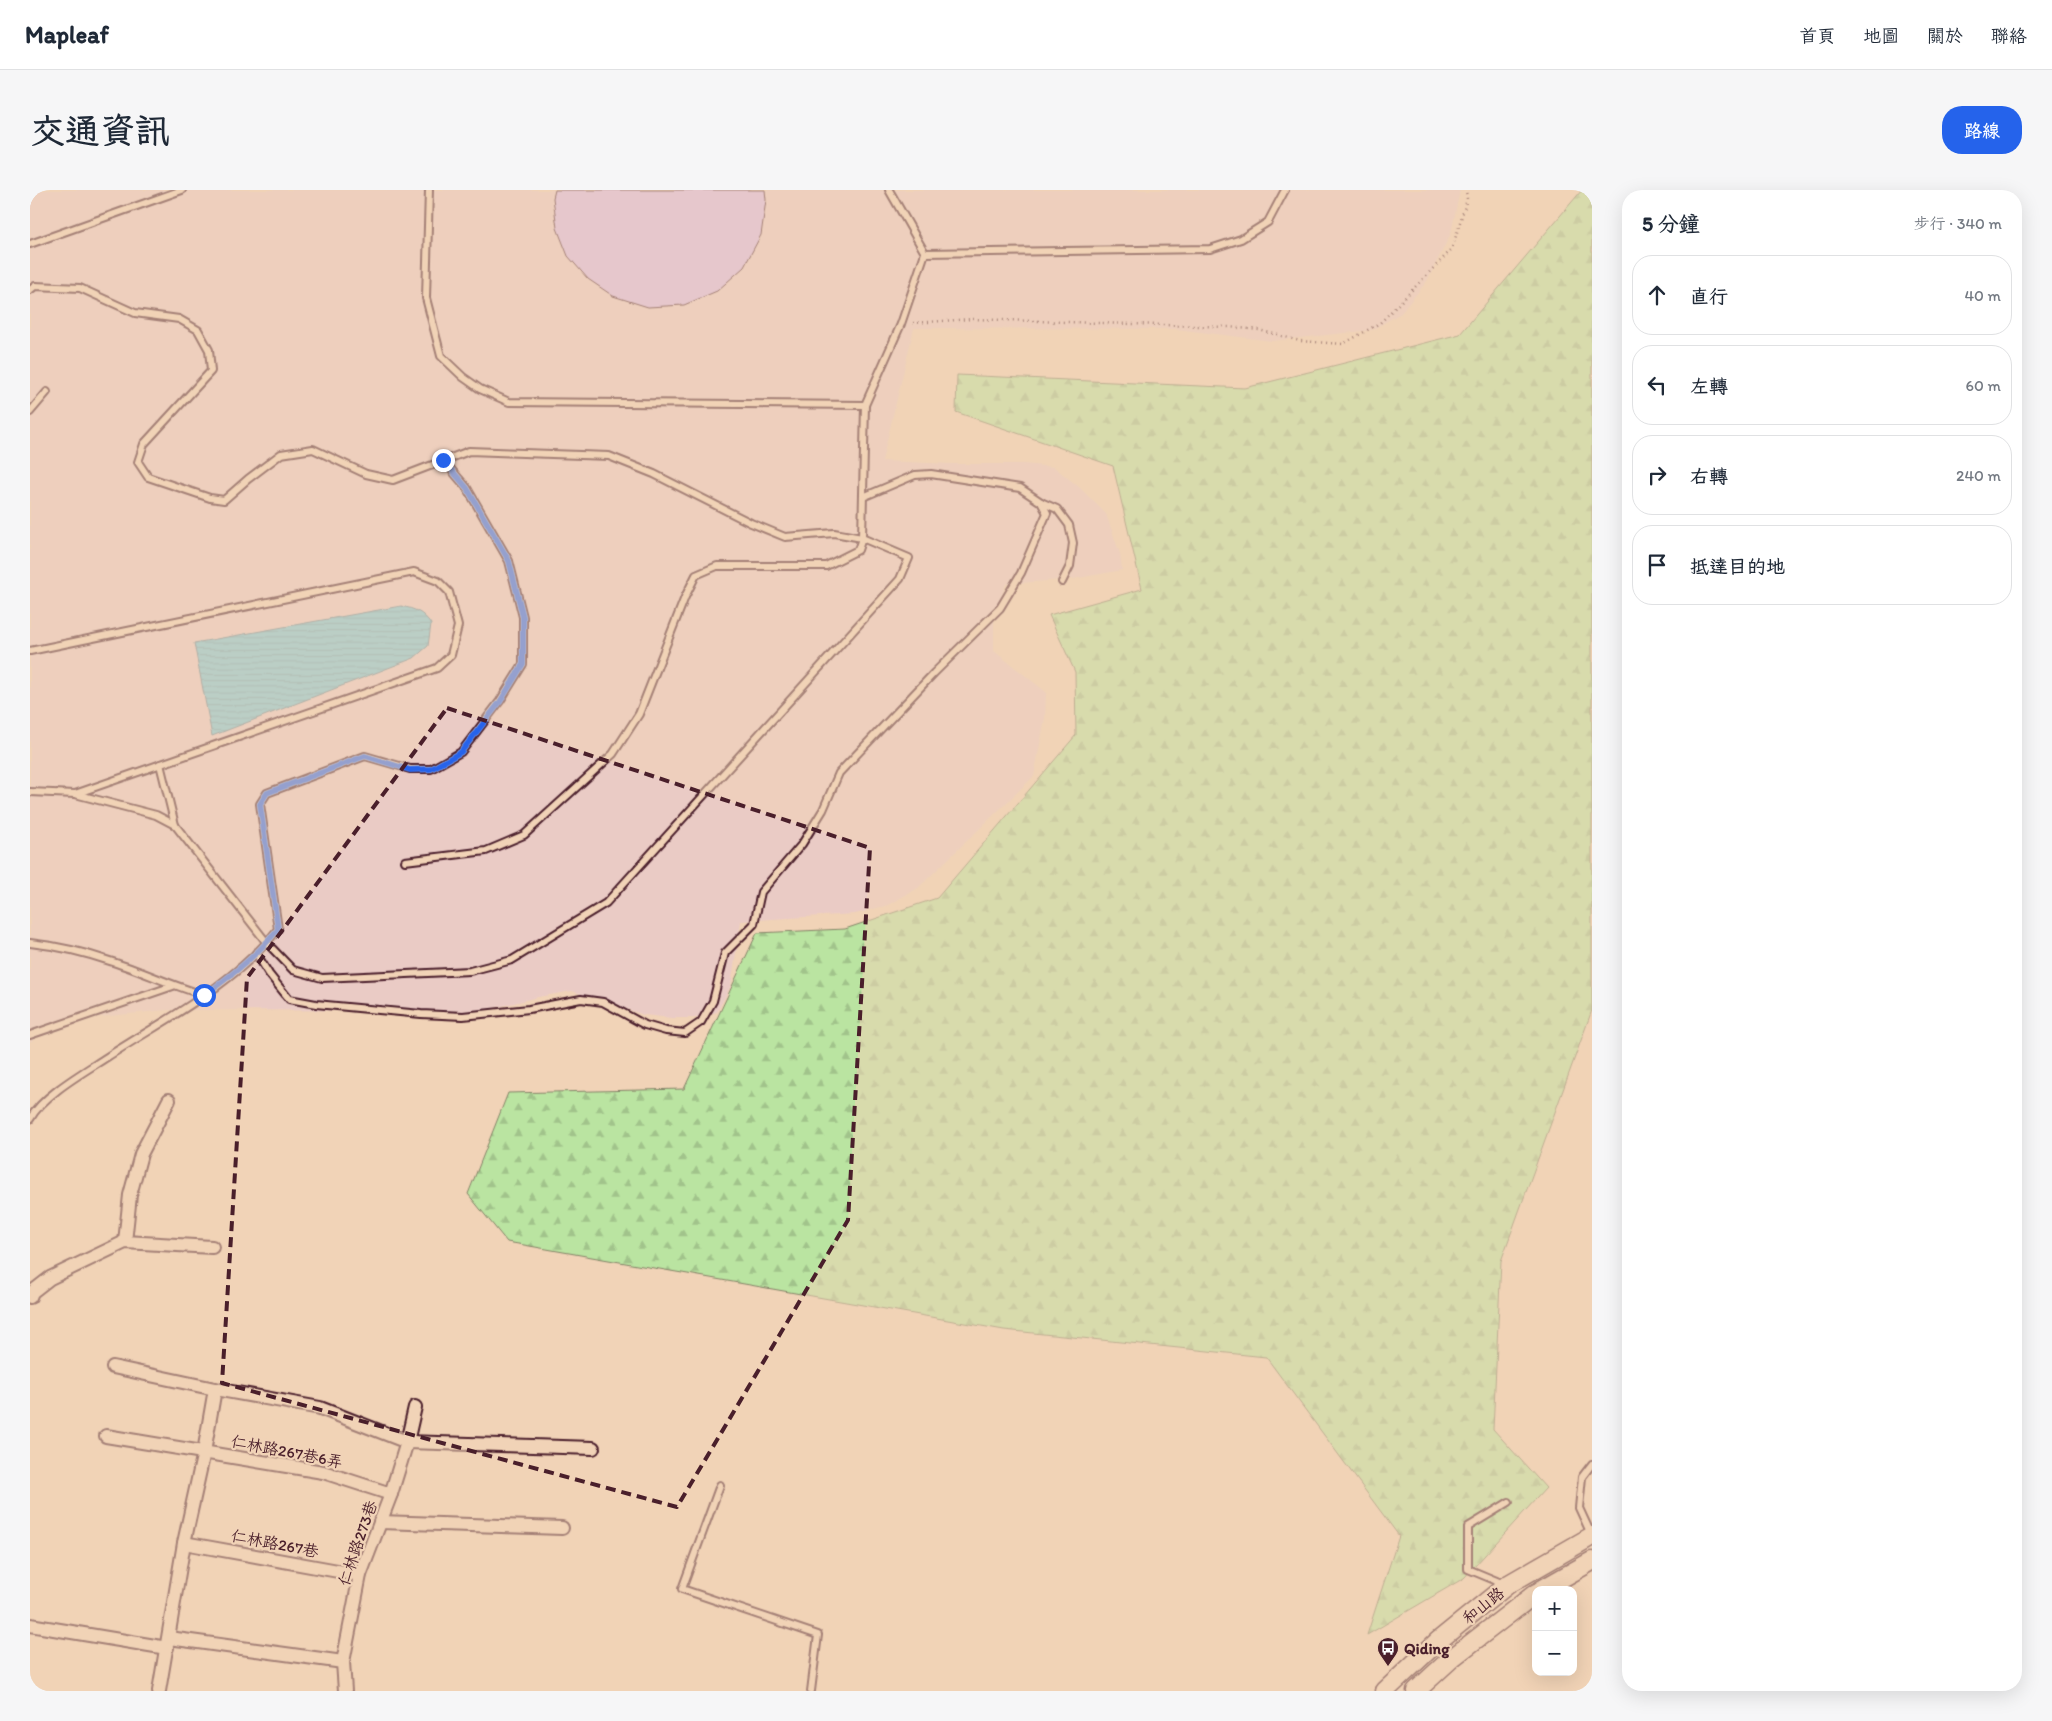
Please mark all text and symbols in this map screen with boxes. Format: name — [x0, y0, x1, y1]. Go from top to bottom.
text: Mapleaf — [25, 20, 109, 49]
text: 首頁 — [1799, 25, 1835, 47]
text: 地圖 — [1863, 25, 1899, 47]
text: 關於 — [1927, 25, 1963, 47]
text: 聯絡 — [1991, 25, 2027, 47]
button: 路線 — [1942, 106, 2022, 154]
text: 交通資訊 — [30, 110, 170, 152]
text: 5 分鐘 — [1642, 211, 1700, 236]
text: 步行 · 340 m — [1914, 214, 2002, 233]
icon: ahead — [1643, 281, 1671, 309]
text: 直行 — [1690, 285, 1728, 308]
text: 40 m — [1964, 286, 2001, 305]
icon: left — [1643, 371, 1671, 399]
text: 左轉 — [1690, 375, 1728, 398]
text: 60 m — [1966, 376, 2001, 395]
route end — [432, 449, 455, 472]
icon: right — [1643, 461, 1671, 489]
text: 右轉 — [1690, 465, 1728, 488]
text: 240 m — [1956, 466, 2001, 485]
icon: arrive — [1643, 551, 1671, 579]
text: 抵達目的地 — [1690, 555, 1785, 578]
route start — [193, 984, 216, 1007]
street label: 仁林路267巷6弄 — [229, 1431, 344, 1472]
street label: 仁林路273巷 — [334, 1498, 381, 1588]
street label: 仁林路267巷 — [229, 1526, 320, 1561]
street label: 和山路 — [1459, 1583, 1508, 1628]
map controls — [1532, 1586, 1577, 1676]
button: + — [1532, 1586, 1577, 1631]
button: − — [1532, 1631, 1577, 1676]
bus stop icon: Qiding — [1376, 1636, 1400, 1667]
place label: Qiding — [1404, 1639, 1450, 1659]

